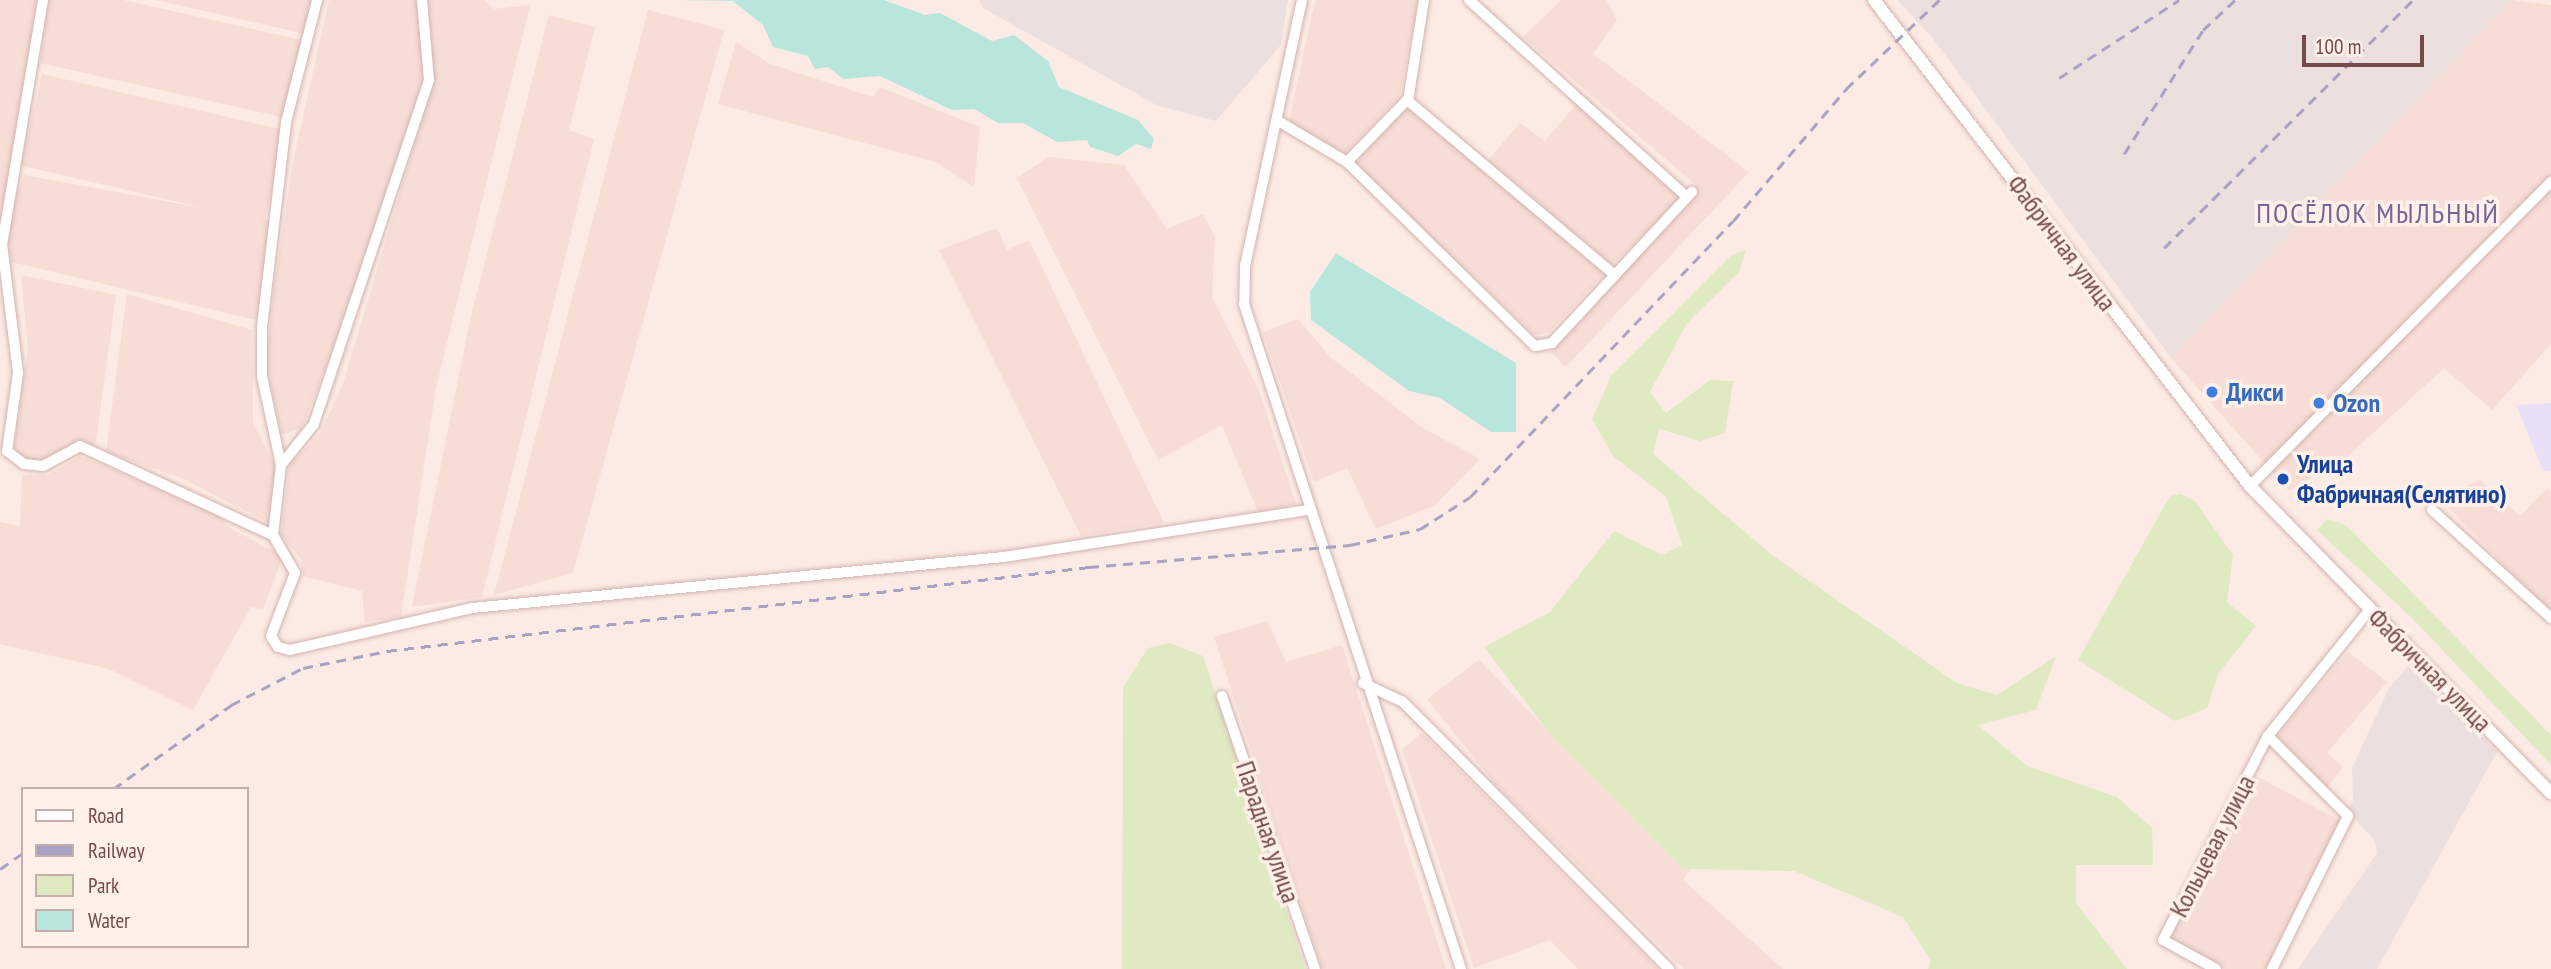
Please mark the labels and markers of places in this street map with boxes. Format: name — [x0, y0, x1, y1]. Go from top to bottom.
place label: Дикси — [2226, 376, 2284, 408]
marker: Дикси — [2204, 384, 2220, 400]
place label: Ozon — [2333, 387, 2380, 419]
marker: Ozon — [2311, 395, 2327, 411]
place label: Улица Фабричная(Селятино) — [2297, 448, 2507, 510]
marker: Улица Фабричная(Селятино) — [2275, 471, 2291, 487]

